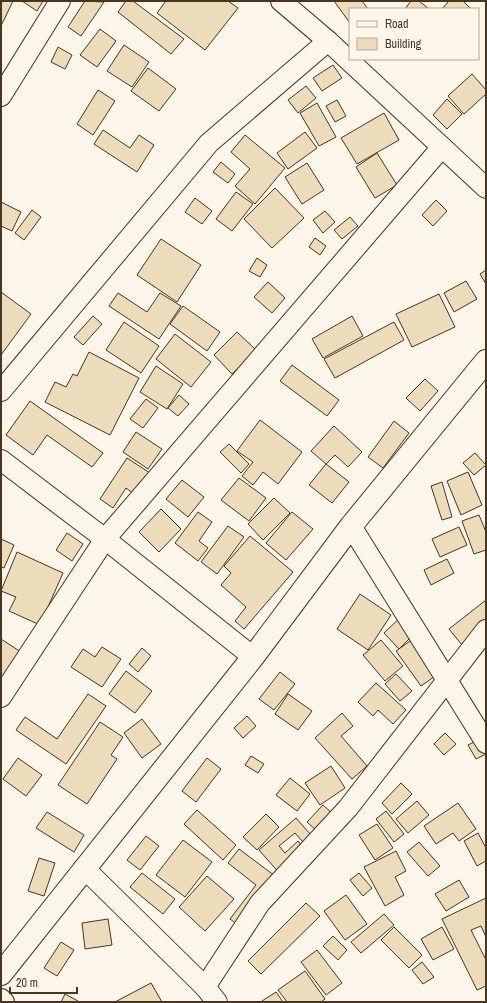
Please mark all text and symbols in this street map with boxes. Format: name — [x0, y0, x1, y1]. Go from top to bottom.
legend — [349, 8, 479, 60]
text: Road — [385, 16, 409, 32]
text: Building — [385, 36, 422, 52]
scale bar — [10, 969, 77, 995]
text: 20 m — [16, 975, 38, 991]

